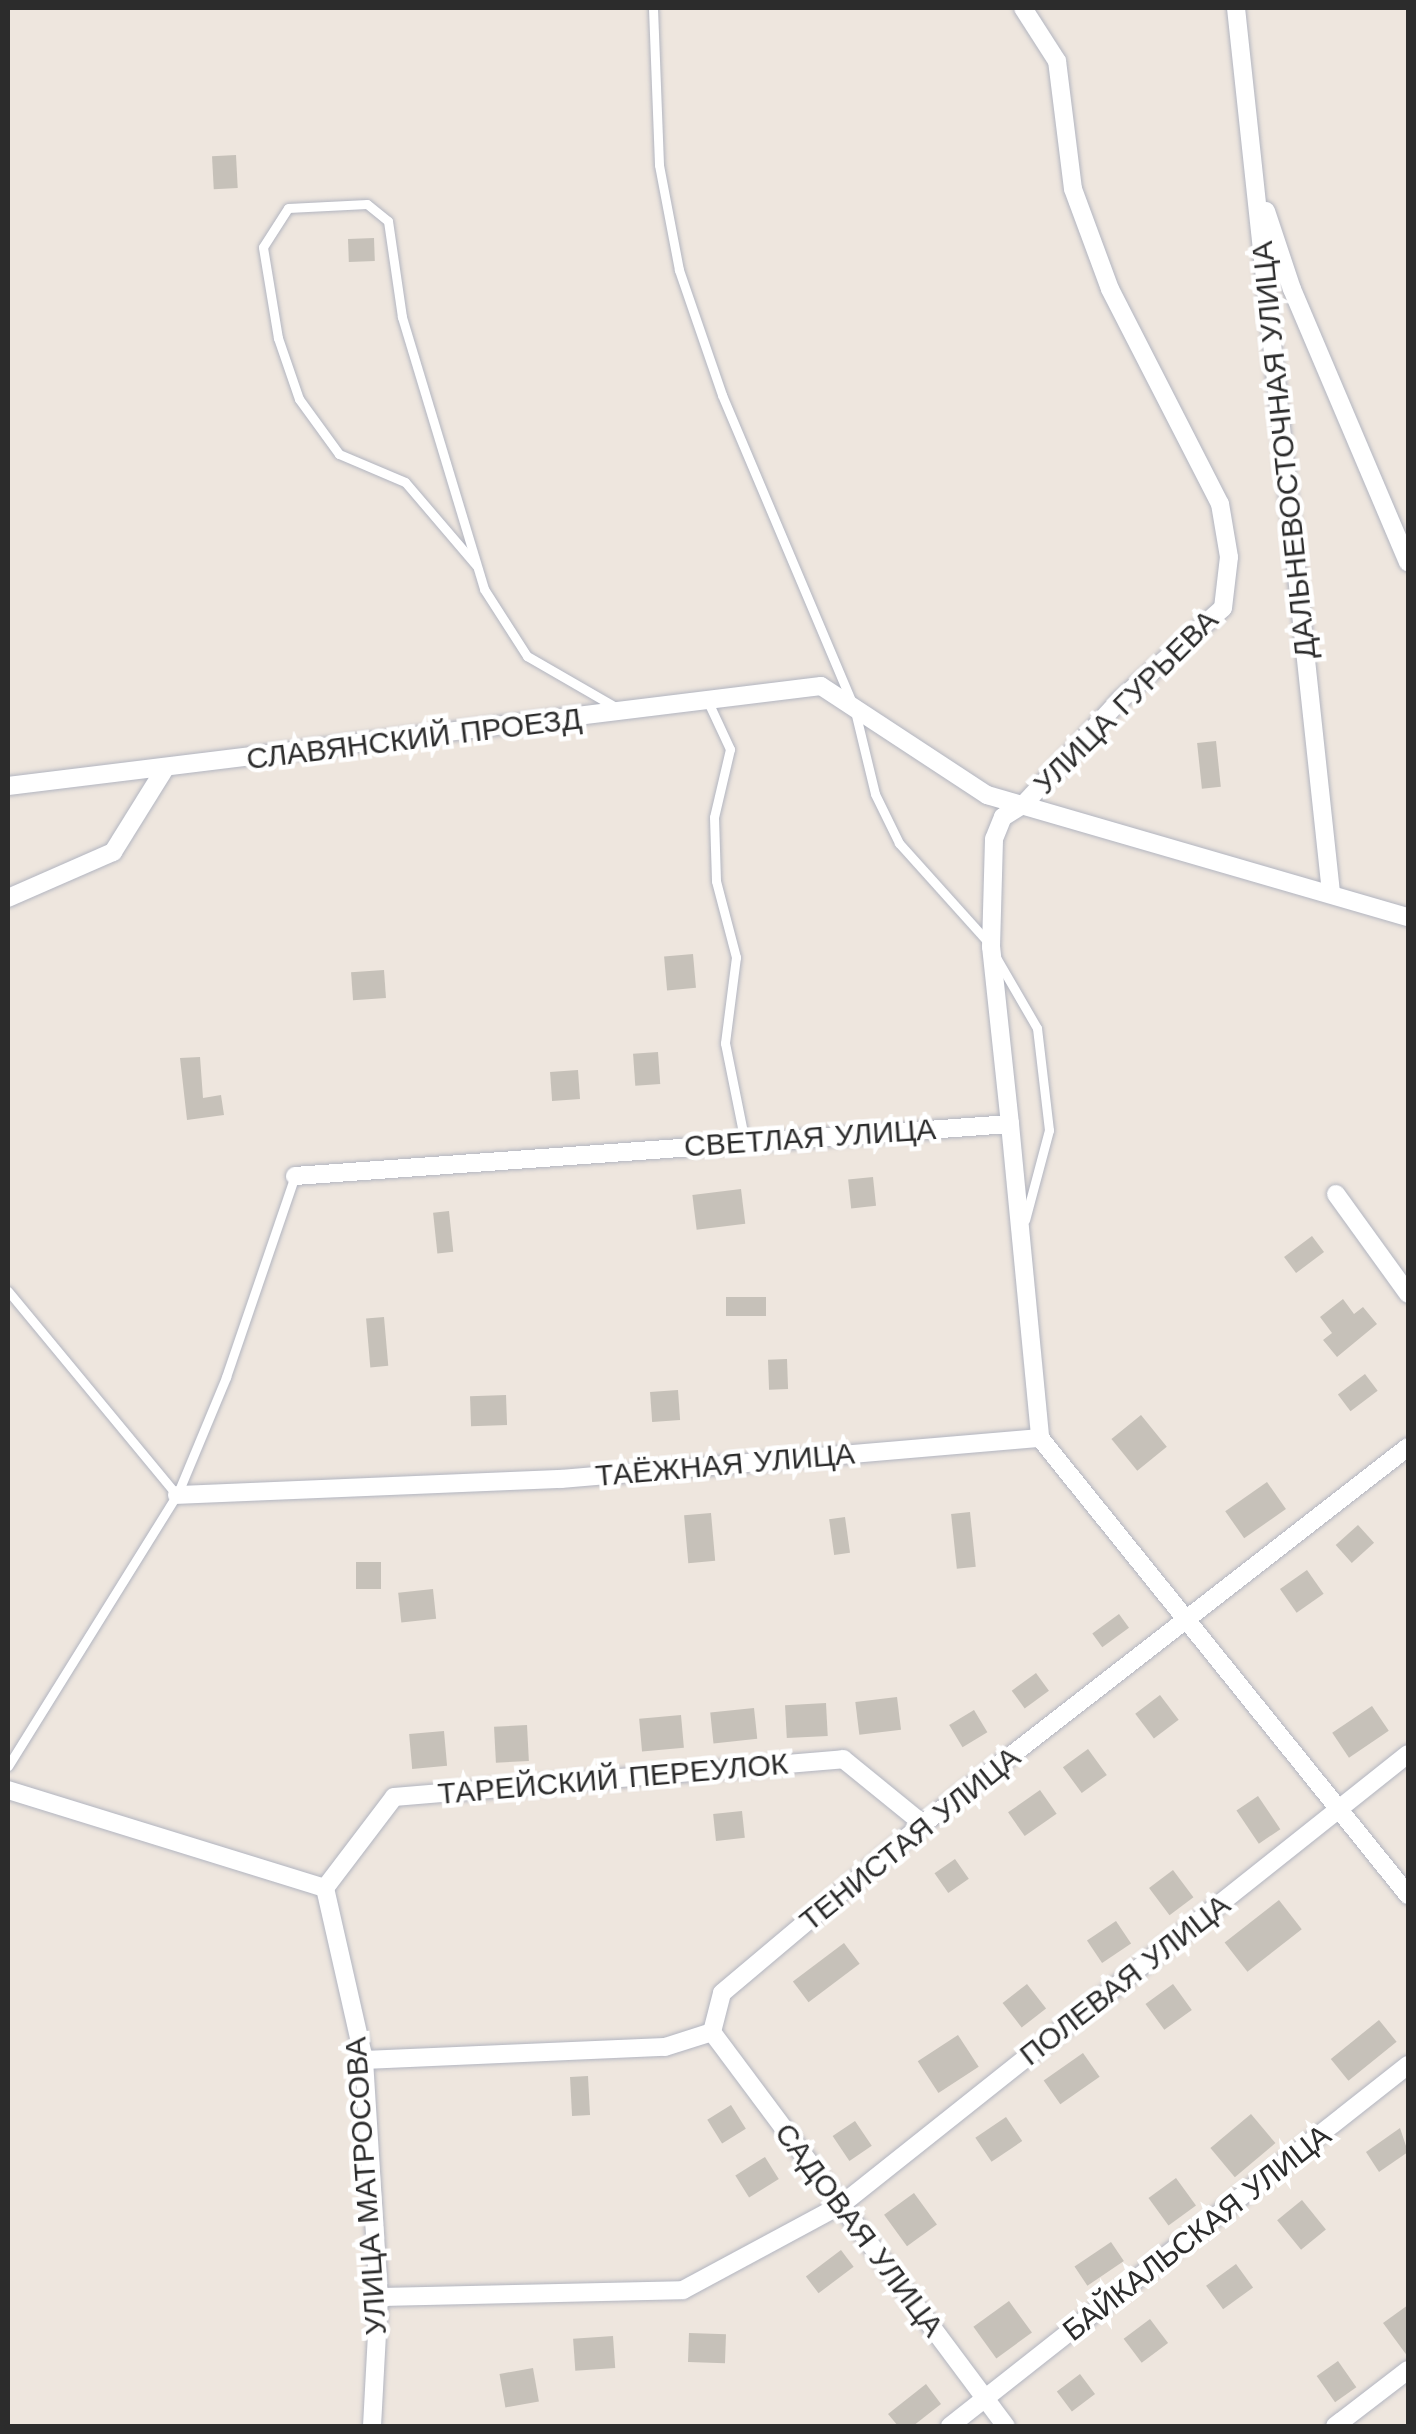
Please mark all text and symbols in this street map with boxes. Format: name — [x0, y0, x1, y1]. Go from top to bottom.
street label: ДАЛЬНЕВОСТОЧНАЯ УЛИЦА — [1244, 239, 1324, 661]
street label: УЛИЦА ГУРЬЕВА — [1026, 602, 1226, 802]
street label: СЛАВЯНСКИЙ ПРОЕЗД — [244, 701, 584, 777]
street label: СВЕТЛАЯ УЛИЦА — [683, 1111, 937, 1165]
street label: ТАЁЖНАЯ УЛИЦА — [594, 1436, 856, 1494]
street label: ТЕНИСТАЯ УЛИЦА — [793, 1739, 1027, 1939]
street label: ТАРЕЙСКИЙ ПЕРЕУЛОК — [436, 1746, 790, 1812]
street label: ПОЛЕВАЯ УЛИЦА — [1013, 1887, 1237, 2073]
street label: УЛИЦА МАТРОСОВА — [338, 2036, 394, 2336]
street label: САДОВАЯ УЛИЦА — [767, 2116, 951, 2344]
street label: БАЙКАЛЬСКАЯ УЛИЦА — [1056, 2117, 1338, 2349]

